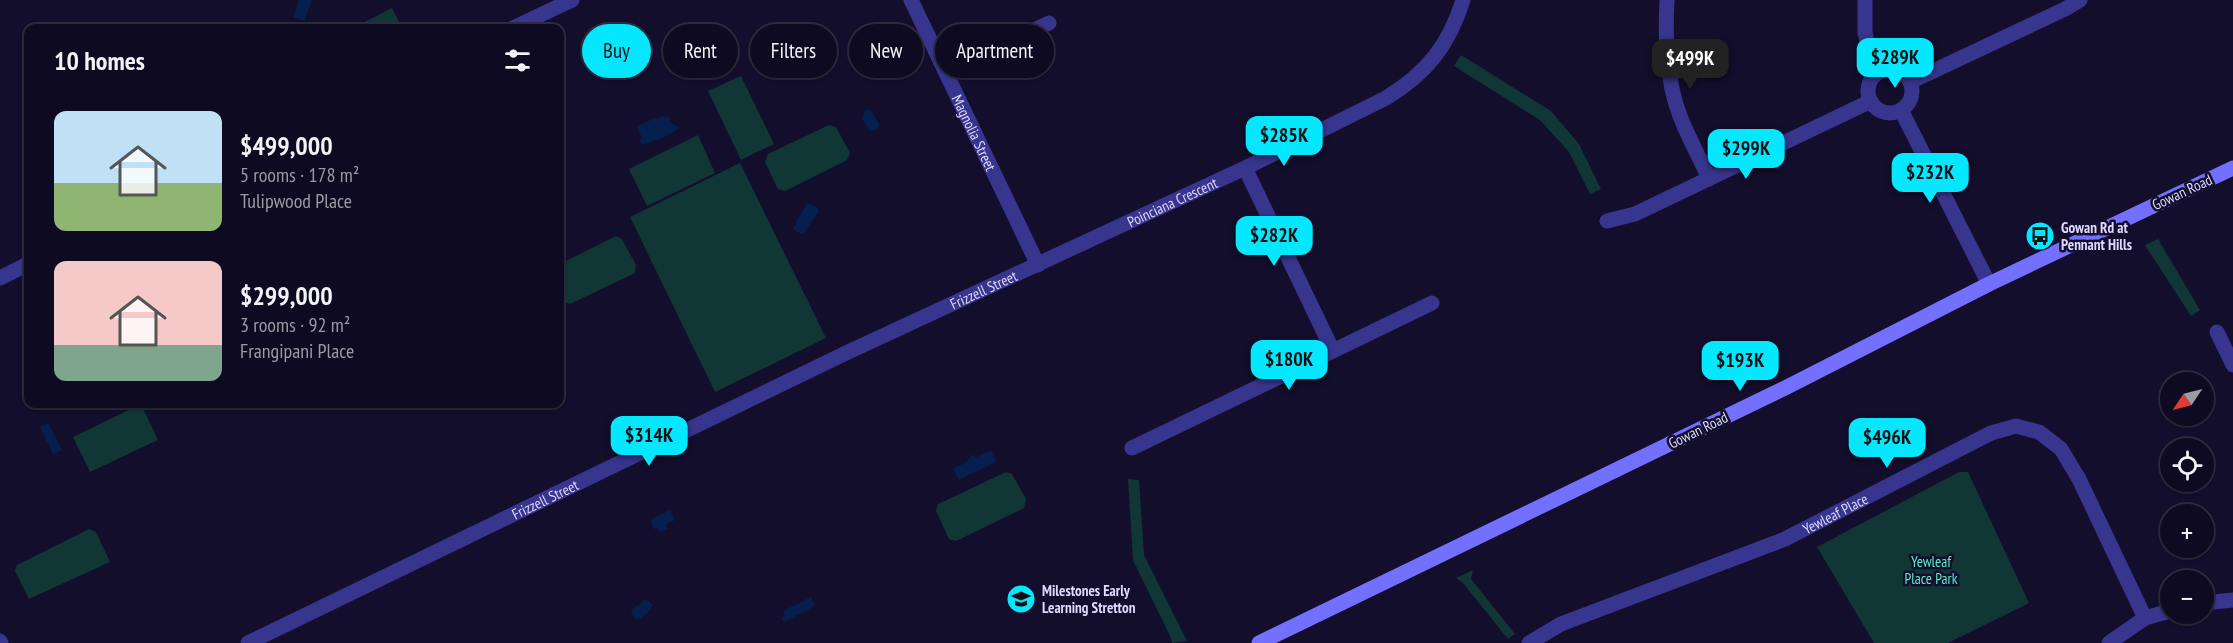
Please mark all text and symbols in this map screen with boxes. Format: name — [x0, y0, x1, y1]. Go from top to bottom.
chip: Buy — [582, 24, 651, 78]
chip: Rent — [663, 24, 738, 78]
chip: Filters — [750, 24, 837, 78]
chip: New — [849, 24, 923, 78]
chip: Apartment — [935, 24, 1054, 78]
pin: $289K — [1853, 38, 1937, 89]
pin: $499K — [1648, 39, 1732, 90]
text: 10 homes — [54, 44, 145, 77]
icon: filters — [501, 44, 534, 77]
text: $289K — [1871, 44, 1919, 70]
text: $499K — [1666, 45, 1714, 71]
street label: Magnolia Street — [948, 91, 1001, 174]
pin: $285K — [1242, 116, 1326, 167]
text: $285K — [1260, 122, 1308, 148]
text: $499,000 — [240, 129, 333, 162]
pin: $299K — [1704, 129, 1788, 180]
icon: home — [102, 135, 174, 207]
text: $299K — [1722, 135, 1770, 161]
pin: $232K — [1888, 153, 1972, 204]
text: $232K — [1906, 159, 1954, 185]
text: 5 rooms · 178 m² — [240, 162, 359, 188]
street label: Gowan Road — [2149, 170, 2215, 214]
street label: Poinciana Crescent — [1124, 173, 1220, 231]
text: Tulipwood Place — [240, 188, 352, 214]
pin: $282K — [1232, 216, 1316, 267]
place label: Gowan Rd at Pennant Hills — [2061, 218, 2132, 254]
bus stop icon: Gowan Rd at Pennant Hills — [2024, 220, 2056, 252]
text: $282K — [1250, 222, 1298, 248]
street label: Frizzell Street — [947, 266, 1020, 313]
text: $299,000 — [240, 279, 333, 312]
icon: home — [102, 285, 174, 357]
text: 3 rooms · 92 m² — [240, 312, 350, 338]
text: Frangipani Place — [240, 338, 354, 364]
pin: $180K — [1247, 340, 1331, 391]
pin: $193K — [1698, 341, 1782, 392]
text: $180K — [1265, 346, 1313, 372]
text: $193K — [1716, 347, 1764, 373]
north arrow — [2160, 372, 2214, 426]
map controls — [2160, 372, 2214, 624]
street label: Gowan Road — [1665, 407, 1731, 453]
pin: $314K — [607, 416, 691, 467]
pin: $496K — [1845, 418, 1929, 469]
text: $314K — [625, 422, 673, 448]
text: $496K — [1863, 424, 1911, 450]
button: locate — [2160, 438, 2214, 492]
street label: Frizzell Street — [509, 475, 581, 523]
street label: Yewleaf Place — [1799, 489, 1871, 538]
button: + — [2160, 504, 2214, 558]
park label: Yewleaf Place Park — [1904, 552, 1958, 588]
button: − — [2160, 570, 2214, 624]
place label: Milestones Early Learning Stretton — [1042, 581, 1136, 617]
school or university icon: Milestones Early Learning Stretton — [1005, 583, 1037, 615]

